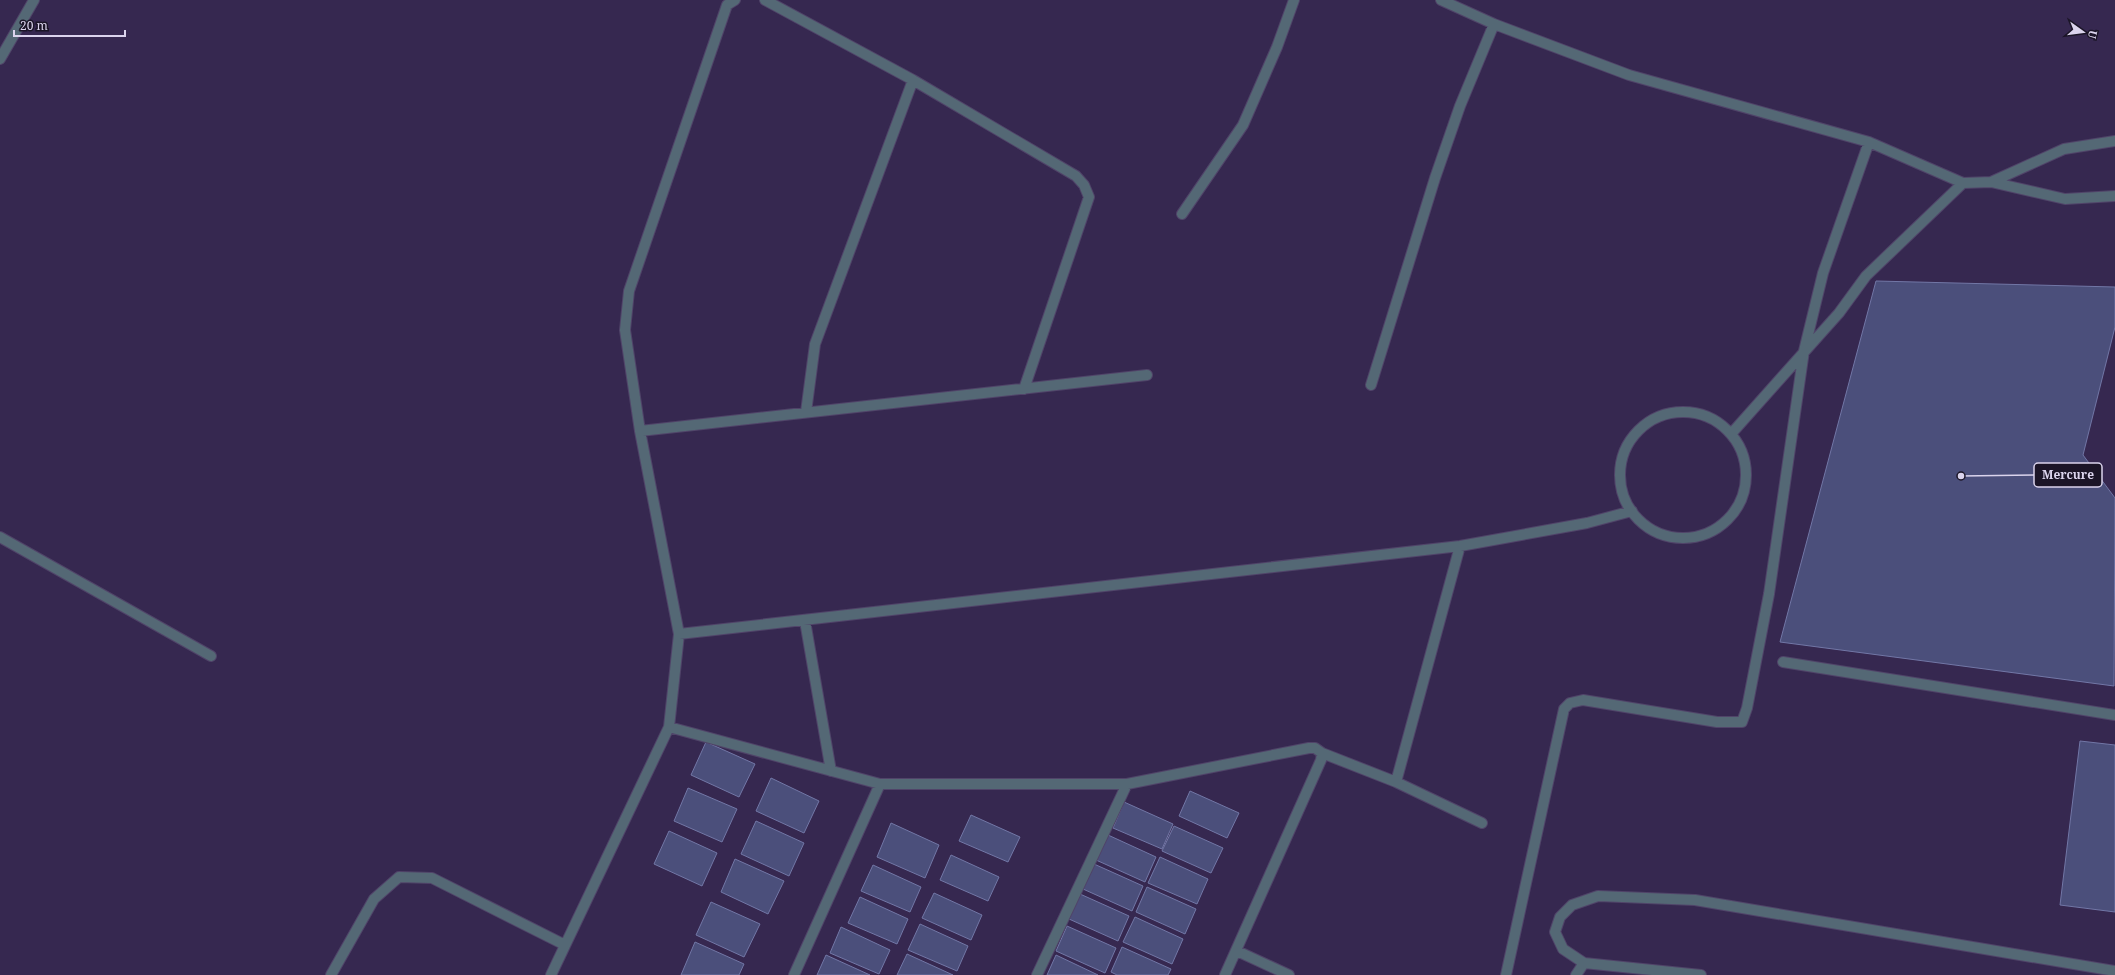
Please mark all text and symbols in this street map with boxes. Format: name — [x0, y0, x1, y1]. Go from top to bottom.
scale bar — [14, 12, 125, 38]
north arrow — [2063, 12, 2103, 52]
text: 20 m — [20, 17, 48, 34]
text: U — [2085, 29, 2101, 41]
callout: Mercure — [2034, 463, 2102, 487]
text: Mercure — [2042, 466, 2094, 483]

